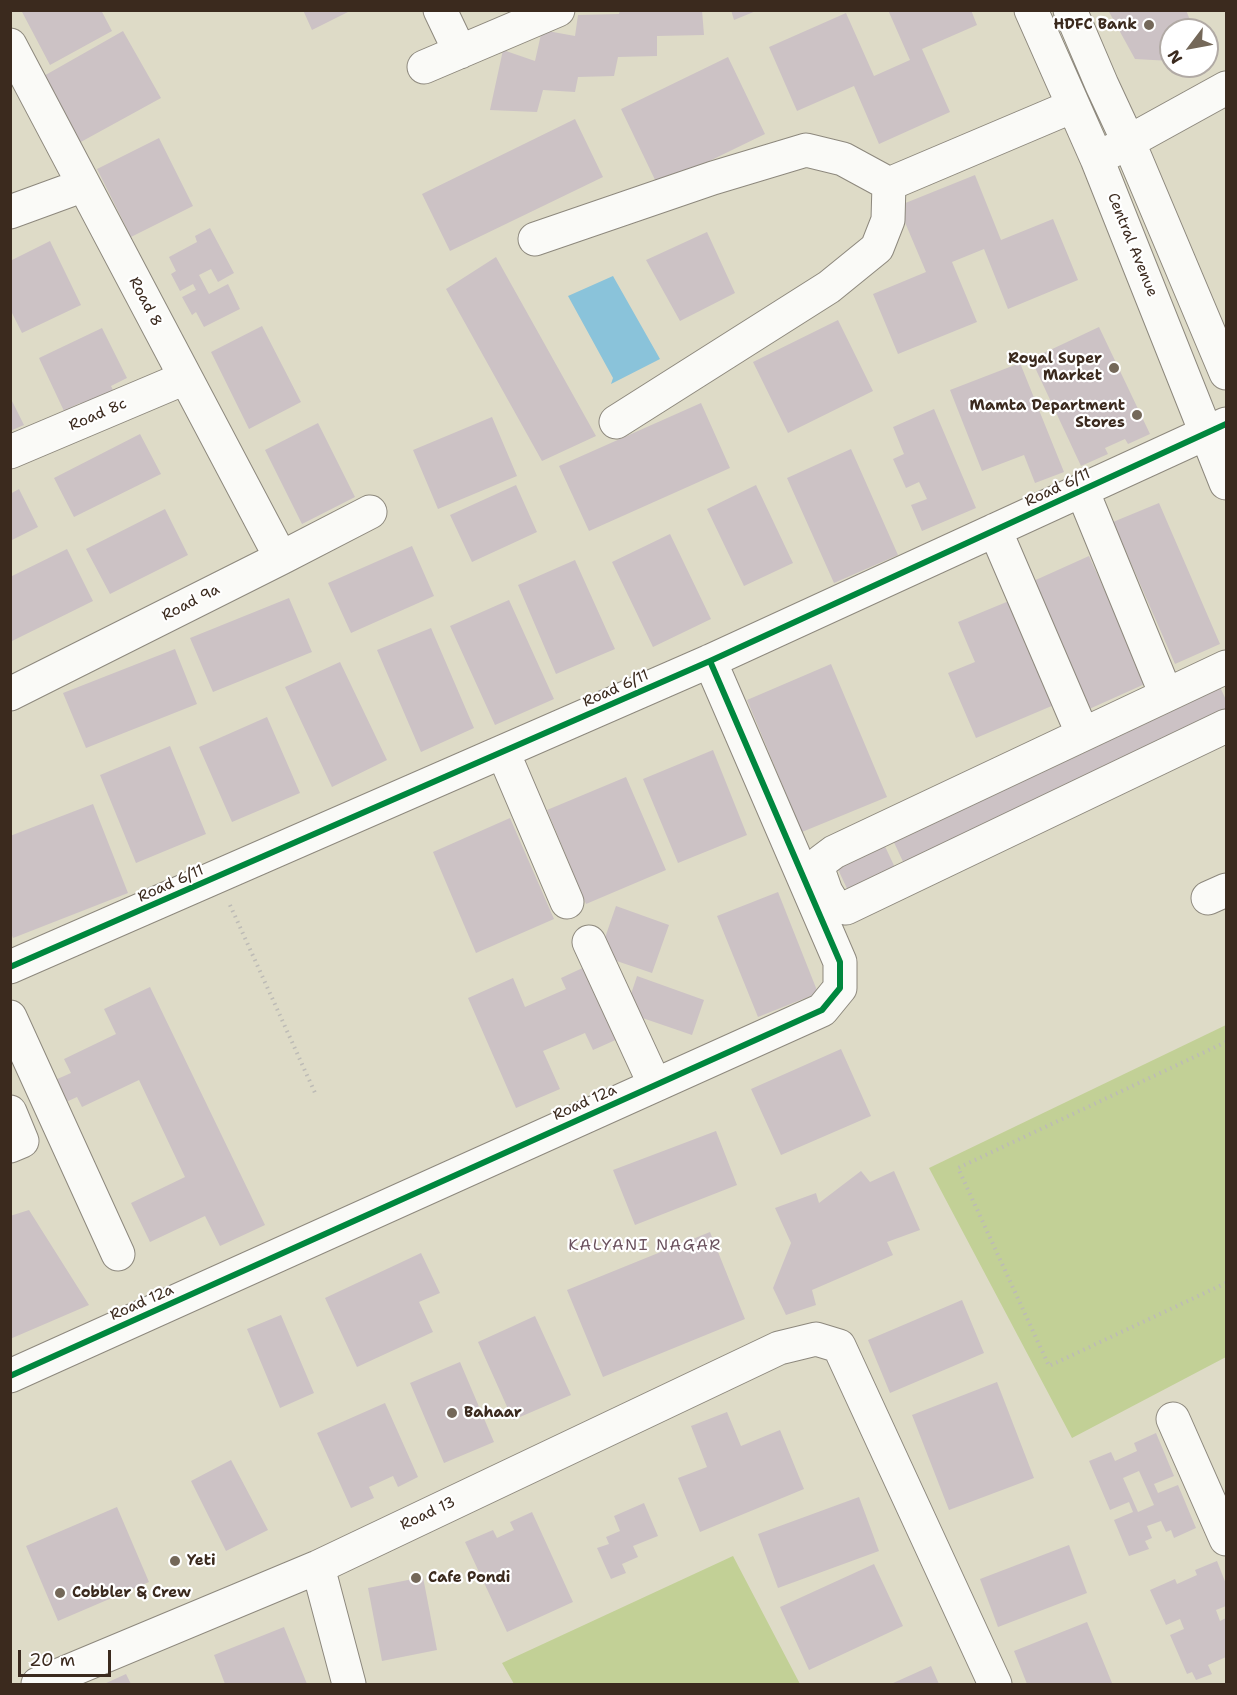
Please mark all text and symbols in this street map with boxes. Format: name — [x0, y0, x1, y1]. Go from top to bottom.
place label: HDFC Bank — [1053, 16, 1137, 34]
marker: HDFC Bank — [1142, 18, 1156, 32]
north arrow — [1159, 18, 1219, 78]
text: N — [1163, 46, 1187, 68]
street label: Central Avenue — [1103, 190, 1161, 300]
street label: Road 8 — [125, 274, 165, 330]
place label: Royal Super Market — [1008, 350, 1102, 385]
marker: Royal Super Market — [1107, 361, 1121, 375]
street label: Road 8c — [66, 395, 130, 435]
place label: Mamta Department Stores — [970, 397, 1125, 432]
marker: Mamta Department Stores — [1130, 408, 1144, 422]
street label: Road 6/11 — [1022, 465, 1094, 511]
street label: Road 9a — [159, 581, 223, 625]
street label: Road 6/11 — [580, 666, 652, 712]
street label: Road 6/11 — [135, 861, 207, 907]
street label: Road 12a — [550, 1081, 620, 1125]
district label: KALYANI NAGAR — [568, 1236, 722, 1256]
street label: Road 12a — [107, 1281, 177, 1325]
place label: Bahaar — [464, 1404, 522, 1422]
marker: Bahaar — [445, 1406, 459, 1420]
street label: Road 13 — [398, 1493, 458, 1535]
place label: Yeti — [187, 1552, 216, 1570]
marker: Yeti — [168, 1554, 182, 1568]
place label: Cafe Pondi — [428, 1569, 510, 1587]
marker: Cafe Pondi — [409, 1571, 423, 1585]
place label: Cobbler & Crew — [72, 1584, 191, 1602]
marker: Cobbler & Crew — [53, 1586, 67, 1600]
scale bar — [21, 1638, 114, 1676]
text: 20 m — [29, 1648, 75, 1672]

